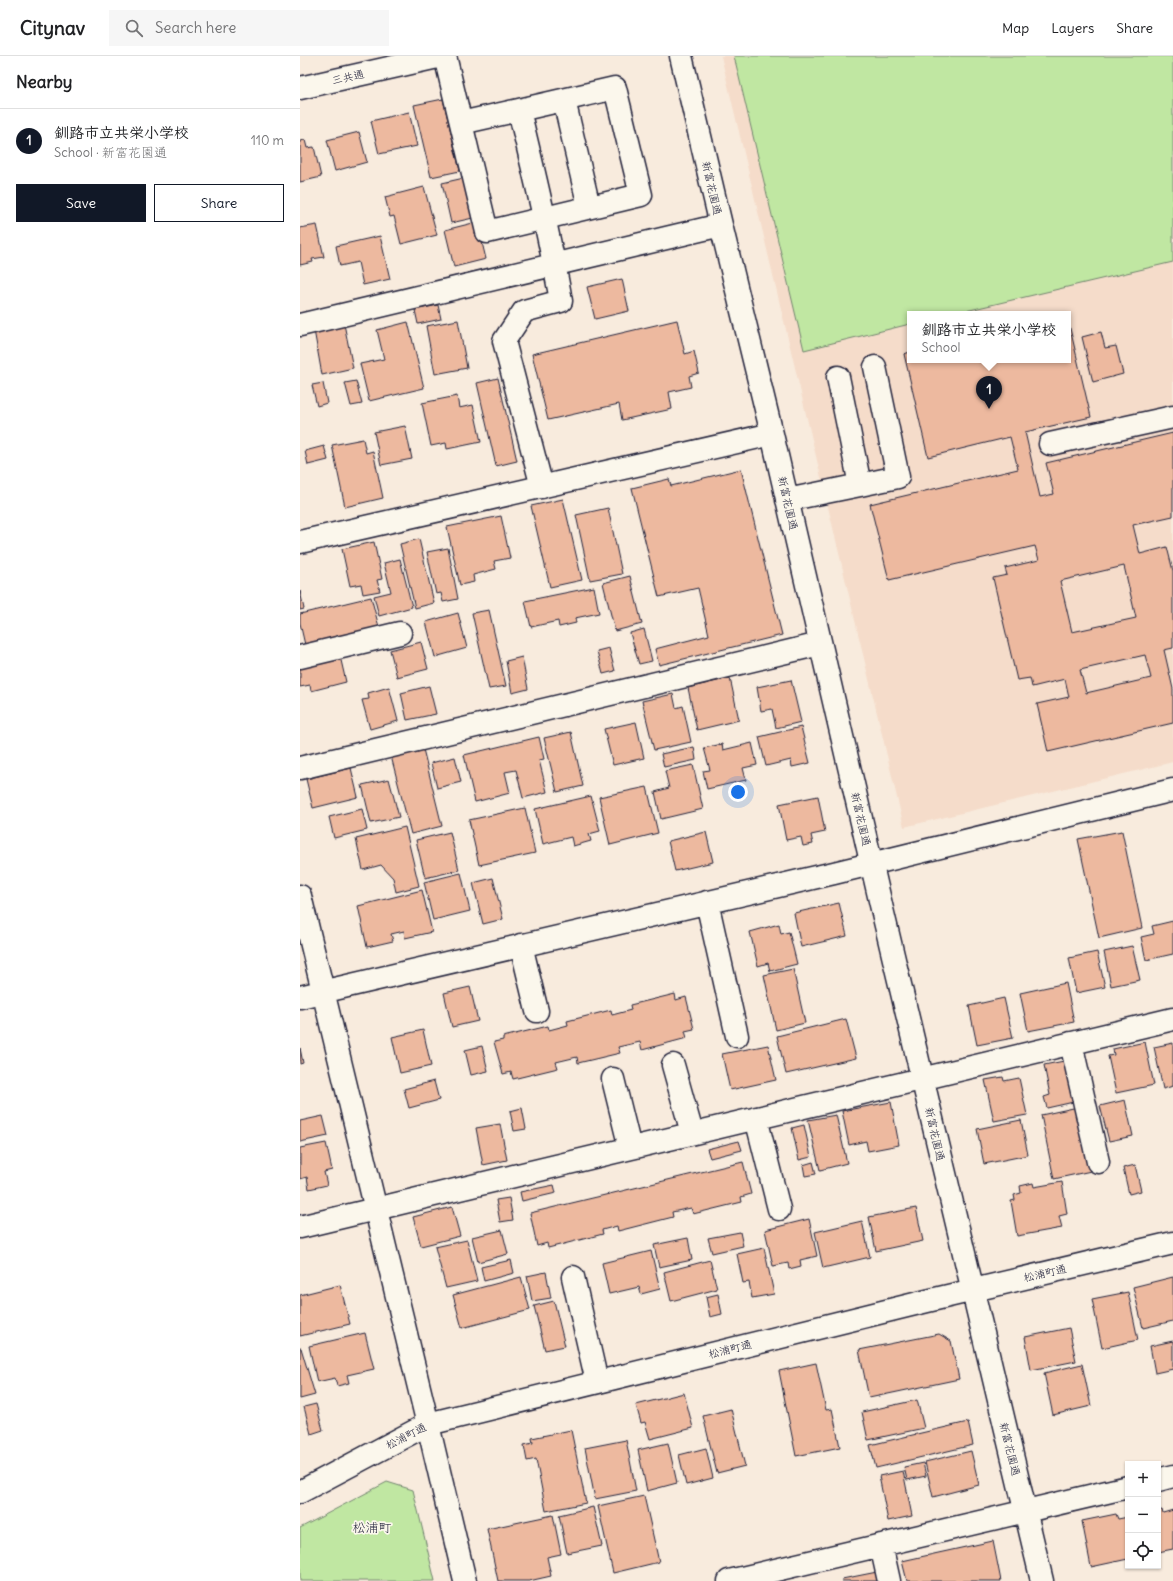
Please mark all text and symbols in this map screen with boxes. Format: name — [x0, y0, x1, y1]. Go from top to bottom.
search box — [109, 10, 389, 46]
text: Citynav — [20, 16, 85, 40]
icon: search — [123, 17, 145, 39]
text: Search here — [155, 18, 236, 37]
text: Map — [1002, 19, 1029, 37]
text: Layers — [1051, 19, 1094, 37]
text: Share — [1116, 19, 1153, 37]
street label: 三共通 — [330, 66, 366, 88]
text: Nearby — [16, 71, 72, 93]
text: 釧路市立共栄小学校 — [54, 123, 189, 142]
text: 1 — [26, 132, 32, 149]
text: 110 m — [251, 132, 284, 149]
text: School · 新富花園通 — [54, 144, 167, 161]
street label: 新富花園通 — [699, 160, 725, 216]
button: Save — [16, 184, 146, 222]
button: Share — [154, 184, 284, 222]
popup — [907, 311, 1071, 363]
text: 釧路市立共栄小学校 — [921, 320, 1057, 339]
text: School — [921, 339, 960, 356]
pin: 1 — [976, 376, 1002, 409]
street label: 新富花園通 — [775, 475, 801, 531]
your location — [728, 782, 748, 802]
street label: 新富花園通 — [848, 791, 874, 847]
street label: 新富花園通 — [922, 1106, 948, 1162]
street label: 松浦町通 — [1022, 1261, 1068, 1285]
street label: 松浦町通 — [707, 1337, 753, 1361]
street label: 松浦町通 — [383, 1420, 429, 1452]
street label: 新富花園通 — [997, 1421, 1023, 1477]
map controls — [1125, 1461, 1161, 1569]
button: + — [1125, 1461, 1161, 1497]
button: − — [1125, 1497, 1161, 1533]
district label: 松浦町 — [352, 1519, 392, 1536]
button: locate — [1125, 1533, 1161, 1569]

